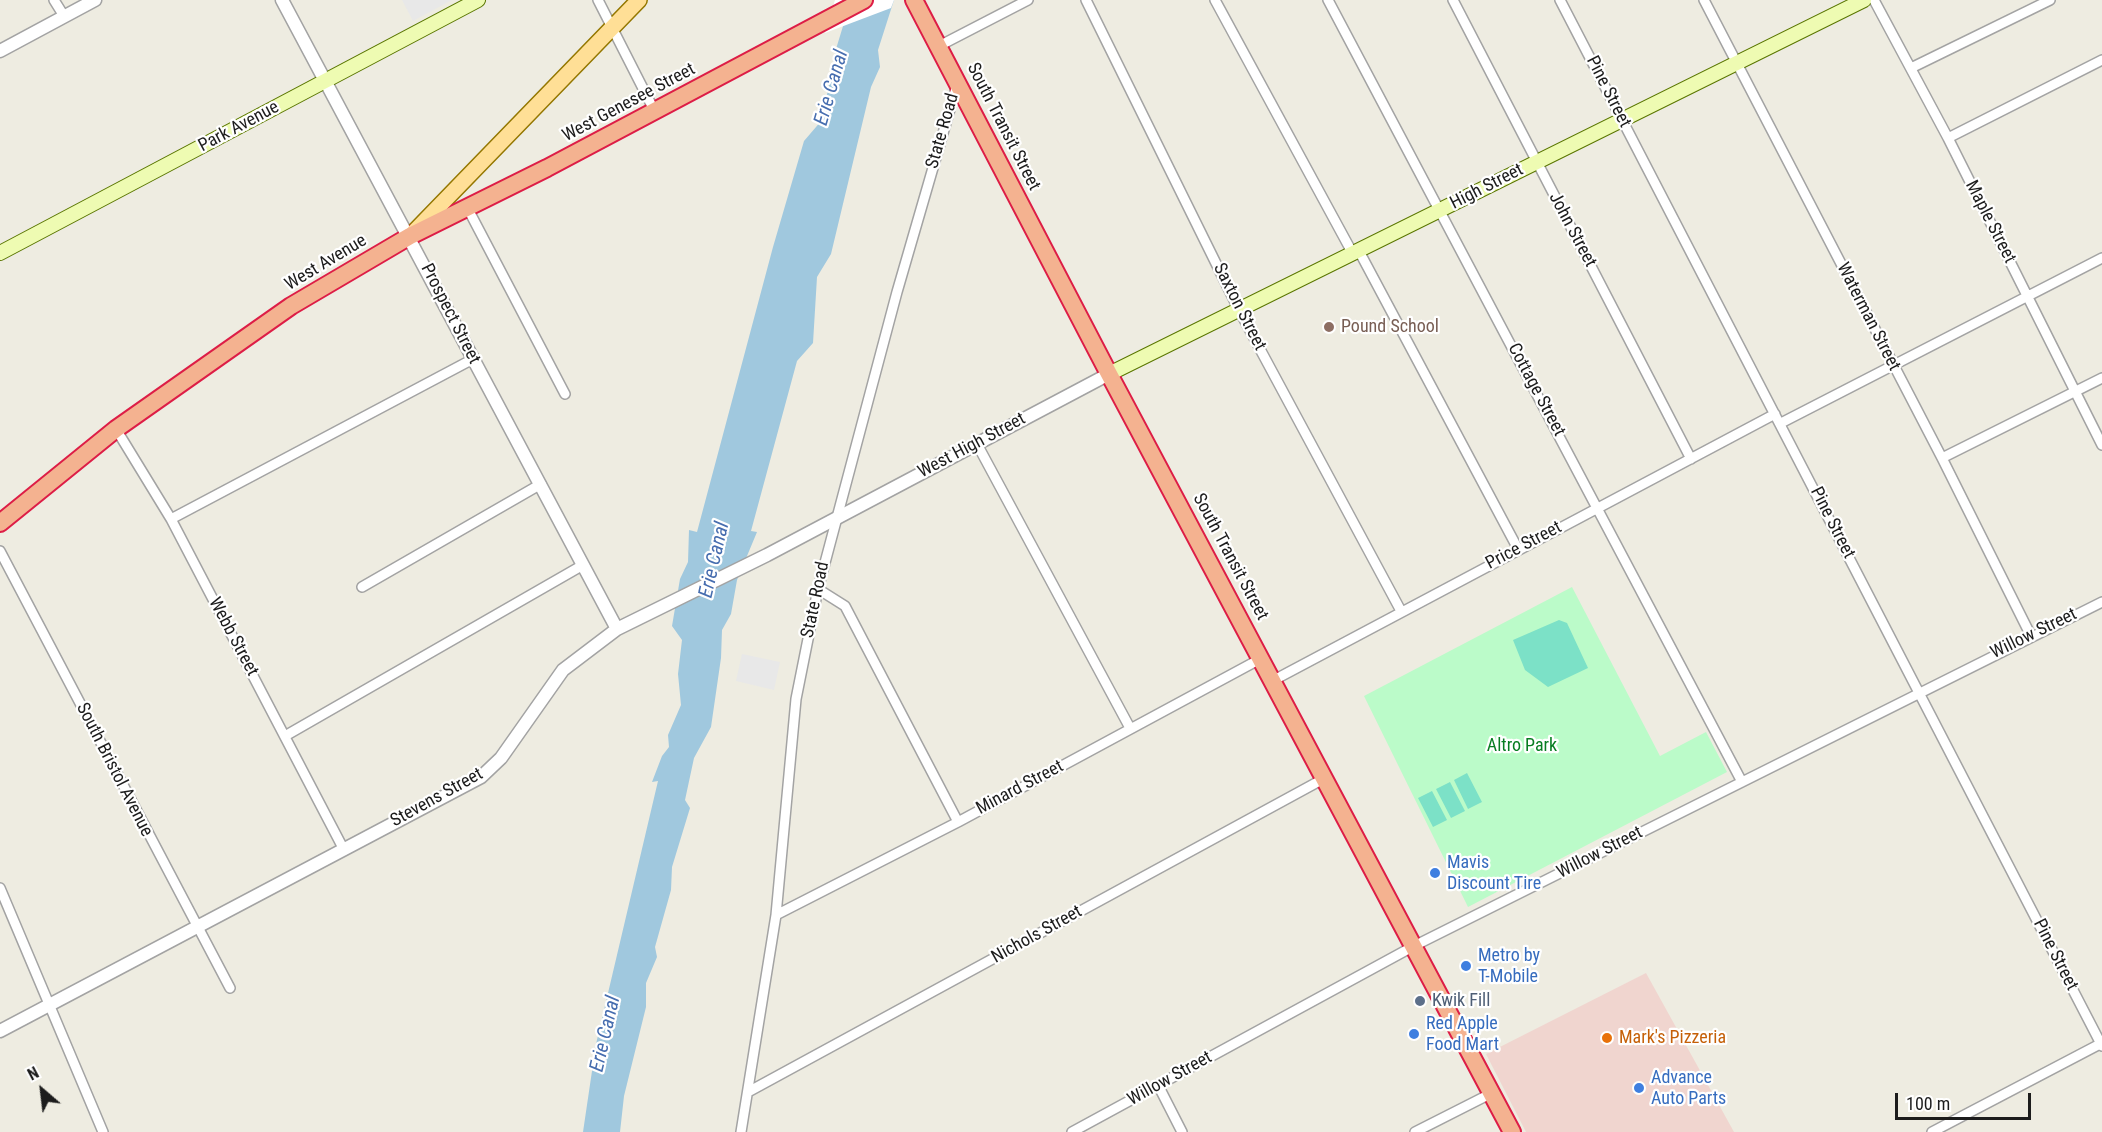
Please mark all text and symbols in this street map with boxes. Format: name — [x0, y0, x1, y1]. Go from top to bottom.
water label: Erie Canal — [810, 48, 854, 128]
street label: Pine Street — [1581, 53, 1635, 131]
street label: West Genesee Street — [559, 59, 699, 147]
street label: South Transit Street — [962, 60, 1044, 194]
street label: State Road — [922, 91, 964, 171]
street label: Park Avenue — [195, 97, 283, 157]
street label: High Street — [1447, 159, 1527, 215]
street label: Maple Street — [1960, 177, 2020, 267]
street label: John Street — [1543, 189, 1601, 271]
street label: West Avenue — [281, 230, 371, 296]
street label: Waterman Street — [1831, 259, 1905, 375]
street label: Prospect Street — [415, 260, 485, 368]
street label: Saxton Street — [1208, 260, 1270, 354]
place label: Pound School — [1341, 316, 1439, 338]
marker: Pound School — [1322, 320, 1336, 334]
street label: Cottage Street — [1502, 340, 1570, 440]
street label: West High Street — [915, 409, 1029, 483]
street label: Pine Street — [1805, 484, 1859, 562]
street label: South Transit Street — [1188, 490, 1272, 624]
street label: Price Street — [1482, 517, 1566, 575]
water label: Erie Canal — [695, 520, 735, 600]
street label: State Road — [797, 560, 835, 640]
street label: Webb Street — [203, 594, 263, 680]
street label: Willow Street — [1987, 604, 2081, 664]
street label: South Bristol Avenue — [71, 700, 157, 840]
park label: Altro Park — [1487, 735, 1557, 757]
street label: Minard Street — [973, 756, 1067, 820]
street label: Stevens Street — [387, 764, 487, 832]
street label: Willow Street — [1554, 822, 1646, 884]
place label: Mavis Discount Tire — [1447, 852, 1541, 894]
marker: Mavis Discount Tire — [1428, 866, 1442, 880]
street label: Nichols Street — [988, 901, 1086, 969]
street label: Pine Street — [2028, 916, 2082, 994]
place label: Metro by T-Mobile — [1478, 945, 1540, 988]
marker: Metro by T-Mobile — [1459, 959, 1473, 973]
place label: Kwik Fill — [1432, 990, 1490, 1012]
water label: Erie Canal — [586, 994, 626, 1074]
marker: Kwik Fill — [1413, 994, 1427, 1008]
place label: Red Apple Food Mart — [1426, 1013, 1499, 1056]
marker: Red Apple Food Mart — [1407, 1027, 1421, 1041]
place label: Mark's Pizzeria — [1619, 1027, 1726, 1049]
marker: Mark's Pizzeria — [1600, 1031, 1614, 1045]
street label: Willow Street — [1124, 1047, 1216, 1111]
north arrow — [12, 1060, 72, 1120]
text: N — [25, 1063, 42, 1084]
place label: Advance Auto Parts — [1651, 1067, 1726, 1110]
marker: Advance Auto Parts — [1632, 1081, 1646, 1095]
scale bar — [1898, 1081, 2034, 1119]
text: 100 m — [1906, 1093, 1950, 1114]

